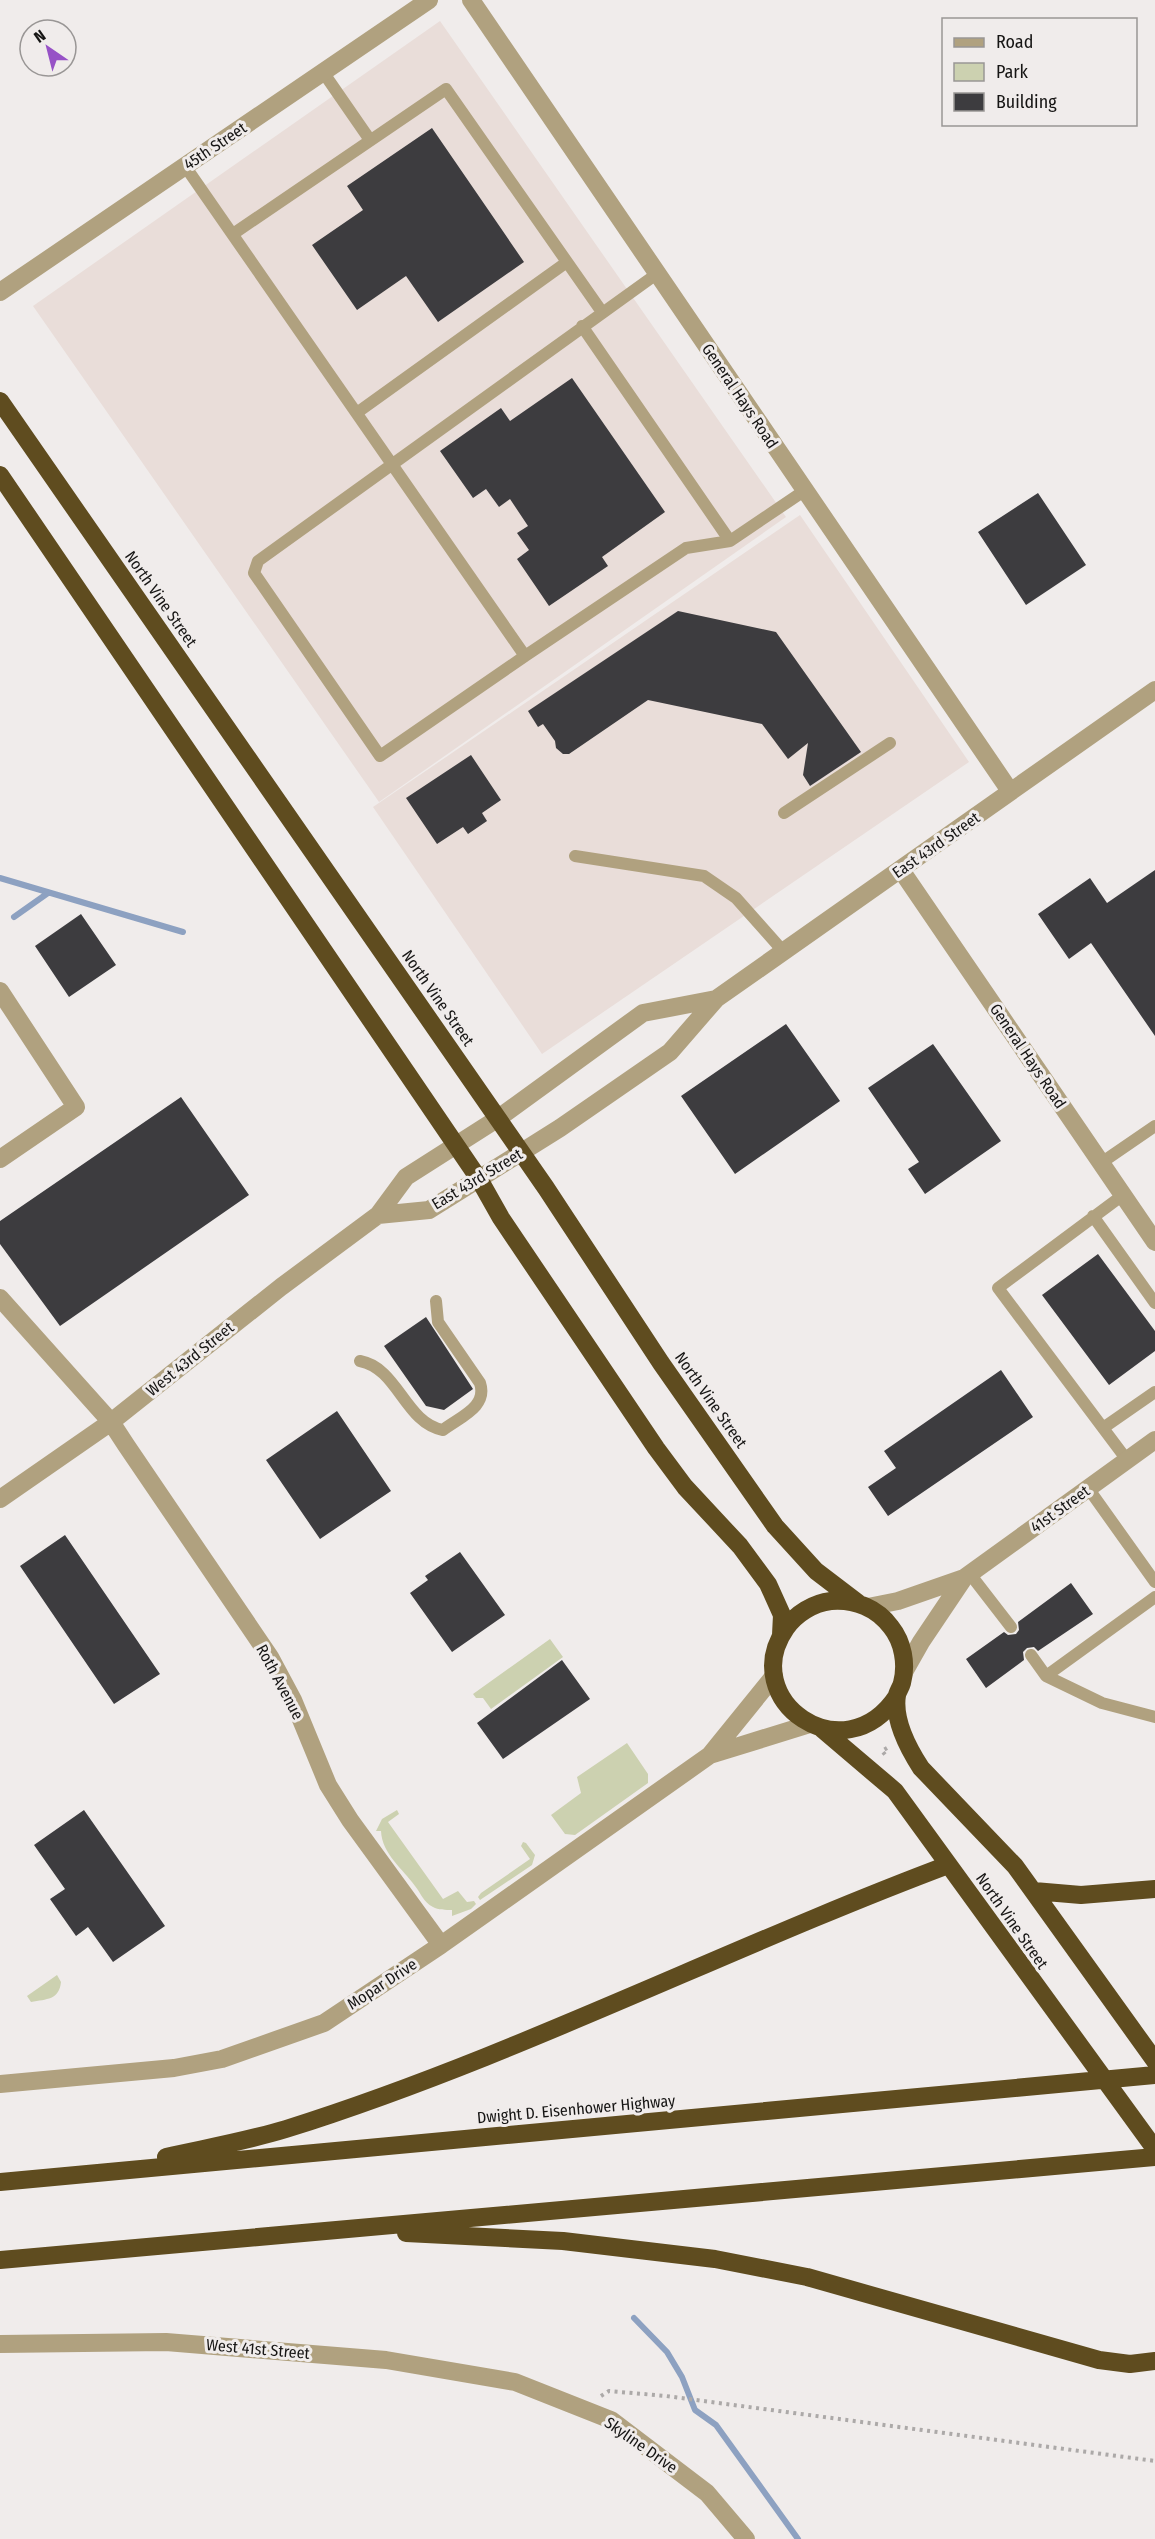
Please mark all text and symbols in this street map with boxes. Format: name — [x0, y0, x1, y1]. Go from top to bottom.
north arrow — [18, 18, 78, 78]
legend — [942, 18, 1137, 126]
text: N — [30, 26, 49, 47]
text: Road — [996, 31, 1033, 53]
text: Park — [996, 61, 1029, 83]
text: Building — [996, 91, 1057, 113]
street label: 45th Street — [180, 118, 251, 174]
street label: General Hays Road — [698, 340, 782, 452]
street label: North Vine Street — [121, 547, 202, 651]
street label: East 43rd Street — [889, 807, 984, 882]
street label: North Vine Street — [398, 946, 479, 1050]
street label: General Hays Road — [986, 1000, 1070, 1112]
street label: East 43rd Street — [428, 1144, 526, 1214]
street label: West 43rd Street — [142, 1317, 238, 1400]
street label: North Vine Street — [671, 1348, 752, 1452]
street label: 41st Street — [1027, 1481, 1094, 1537]
street label: Roth Avenue — [252, 1641, 308, 1723]
street label: North Vine Street — [972, 1869, 1053, 1973]
street label: Mopar Drive — [344, 1954, 420, 2014]
street label: Dwight D. Eisenhower Highway — [476, 2091, 677, 2127]
street label: West 41st Street — [205, 2335, 311, 2363]
street label: Skyline Drive — [601, 2413, 681, 2477]

